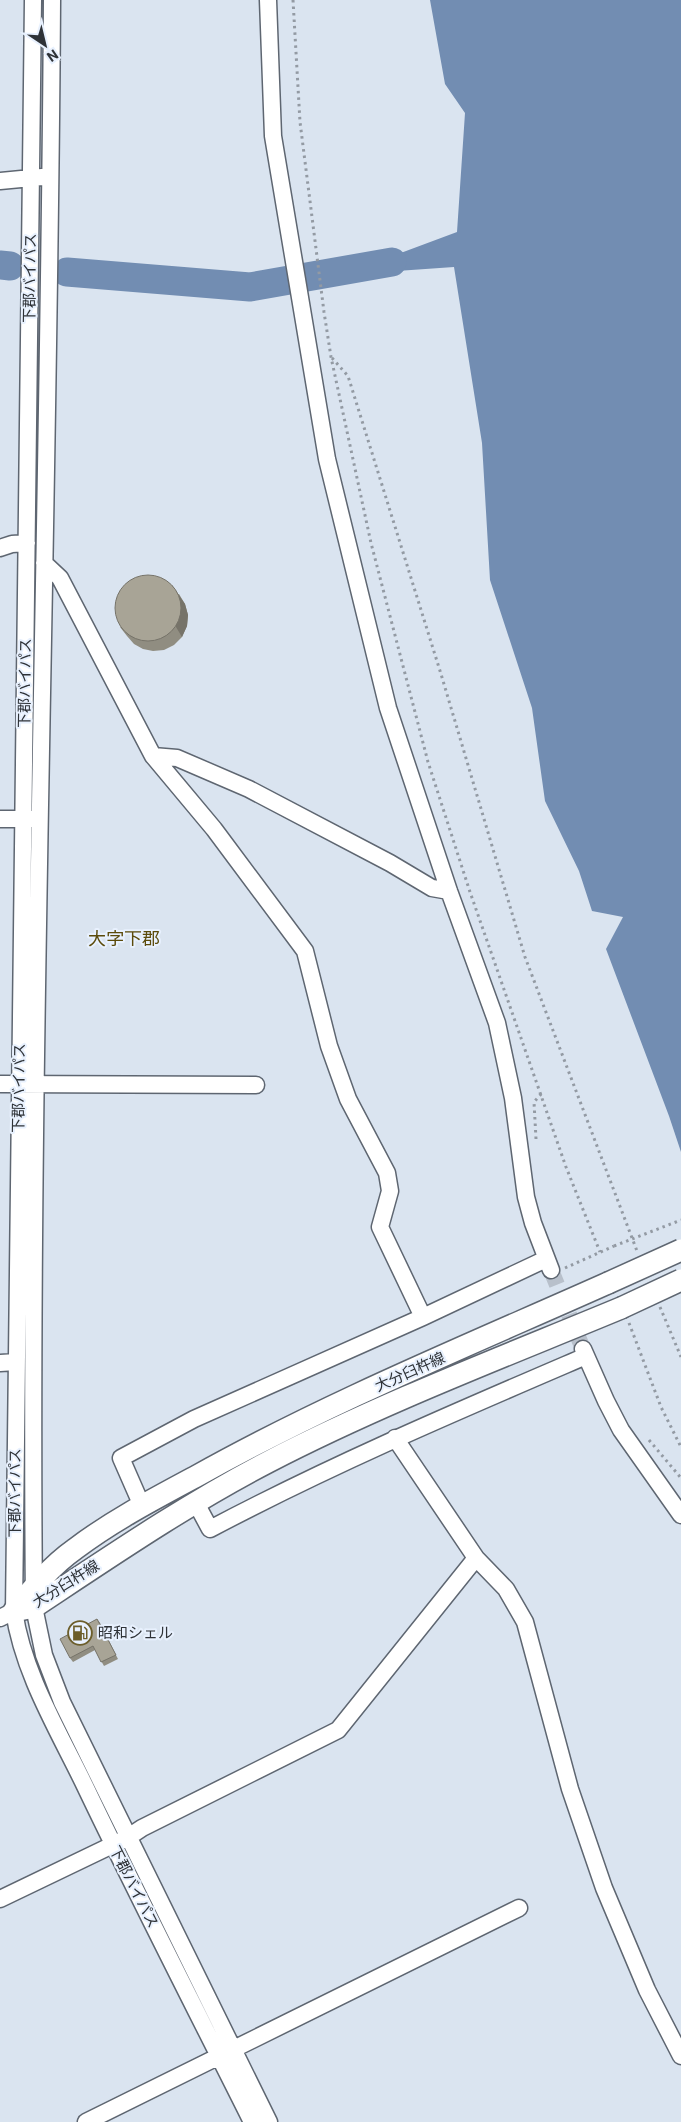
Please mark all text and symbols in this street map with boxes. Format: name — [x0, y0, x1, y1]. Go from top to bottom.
north arrow — [20, 20, 70, 70]
text: N — [44, 46, 61, 65]
street label: 下郡バイパス — [20, 233, 40, 323]
street label: 下郡バイパス — [15, 638, 35, 728]
district label: 大字下郡 — [88, 928, 160, 949]
street label: 下郡バイパス — [9, 1043, 29, 1133]
street label: 大分臼杵線 — [372, 1349, 448, 1395]
street label: 下郡バイパス — [6, 1448, 24, 1538]
street label: 大分臼杵線 — [29, 1556, 103, 1612]
fuel station icon: 昭和シェル — [67, 1620, 93, 1646]
place label: 昭和シェル — [98, 1624, 173, 1642]
street label: 下郡バイパス — [106, 1843, 162, 1931]

